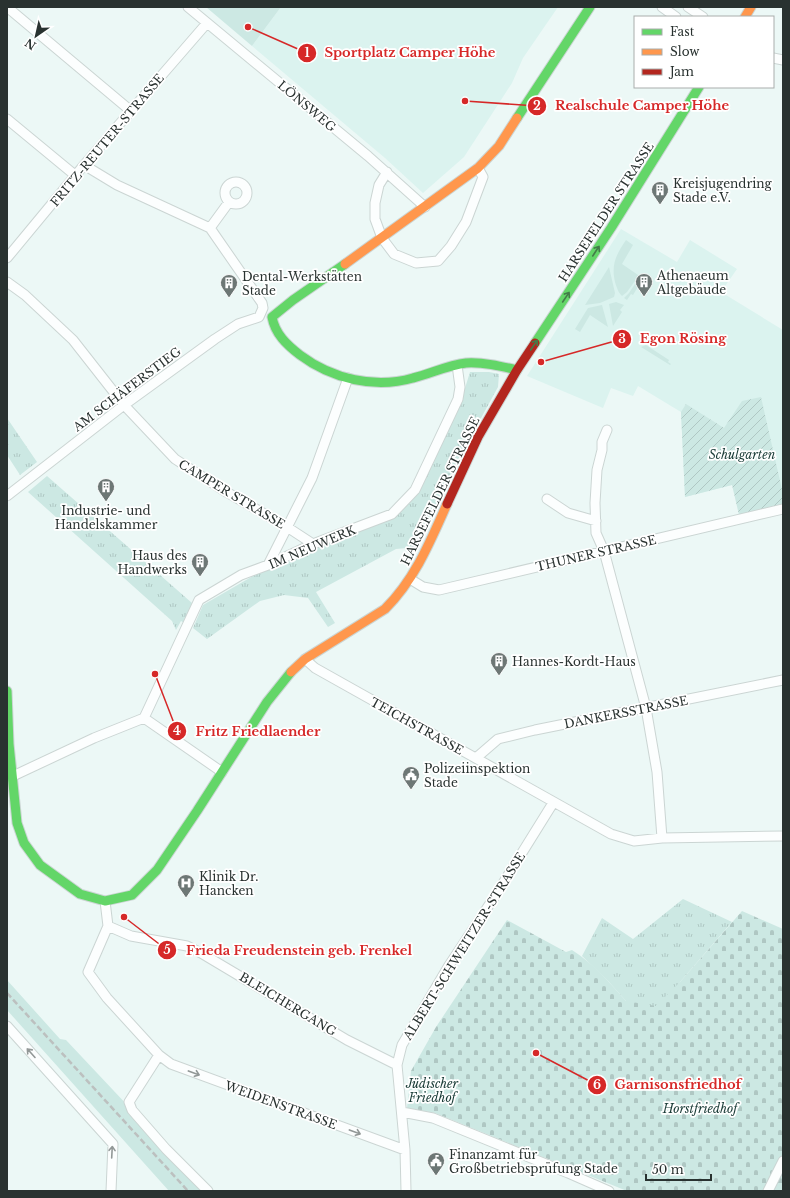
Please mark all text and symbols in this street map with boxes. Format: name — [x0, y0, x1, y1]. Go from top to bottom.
north arrow — [16, 16, 56, 56]
legend — [634, 16, 774, 88]
text: Fast — [670, 24, 695, 39]
text: N — [22, 35, 39, 53]
callout: Sportplatz Camper Höhe — [297, 40, 504, 65]
text: Sportplatz Camper Höhe — [325, 44, 496, 61]
text: Slow — [670, 44, 700, 59]
text: 1 — [304, 45, 310, 60]
text: Jam — [668, 64, 694, 79]
street label: FRITZ-REUTER-STRASSE — [47, 70, 167, 209]
street label: LÖNSWEG — [275, 76, 340, 135]
callout: Realschule Camper Höhe — [527, 93, 737, 118]
text: Realschule Camper Höhe — [555, 97, 729, 114]
text: 2 — [533, 98, 541, 113]
street label: HARSEFELDER STRASSE — [555, 139, 657, 285]
place label: Kreisjugendring Stade e.V. — [673, 176, 773, 205]
building icon: Kreisjugendring Stade e.V. — [650, 180, 670, 205]
one-way arrow — [592, 246, 600, 257]
place label: Athenaeum Altgebäude — [656, 268, 729, 297]
place label: Dental-Werkstätten Stade — [242, 269, 362, 298]
building icon: Athenaeum Altgebäude — [634, 272, 654, 297]
building icon: Dental-Werkstätten Stade — [219, 273, 239, 298]
one-way arrow — [562, 291, 570, 302]
callout: Egon Rösing — [612, 326, 734, 351]
text: Egon Rösing — [640, 330, 727, 347]
text: 3 — [618, 331, 626, 346]
one-way arrow — [530, 339, 538, 350]
street label: AM SCHÄFERSTIEG — [69, 342, 184, 435]
street label: HARSEFELDER STRASSE — [397, 414, 483, 568]
park label: Schulgarten — [709, 447, 776, 462]
street label: CAMPER STRASSE — [176, 456, 288, 532]
building icon: Industrie- und Handelskammer — [96, 477, 116, 502]
place label: Industrie- und Handelskammer — [55, 503, 158, 532]
street label: IM NEUWERK — [266, 522, 358, 572]
street label: THUNER STRASSE — [534, 532, 658, 574]
place label: Haus des Handwerks — [117, 548, 187, 577]
building icon: Haus des Handwerks — [190, 552, 210, 577]
building icon: Hannes-Kordt-Haus — [489, 651, 509, 676]
place label: Hannes-Kordt-Haus — [512, 654, 636, 669]
street label: DANKERSSTRASSE — [563, 693, 689, 731]
street label: TEICHSTRASSE — [368, 694, 466, 758]
callout: Fritz Friedlaender — [167, 719, 328, 744]
text: 4 — [173, 723, 181, 738]
text: Fritz Friedlaender — [196, 723, 321, 740]
place label: Polizeiinspektion Stade — [424, 761, 530, 790]
public building icon: Polizeiinspektion Stade — [401, 765, 421, 790]
street label: ALBERT-SCHWEITZER-STRASSE — [399, 849, 528, 1043]
place label: Klinik Dr. Hancken — [199, 869, 258, 898]
hospital icon: Klinik Dr. Hancken — [176, 873, 196, 898]
callout: Frieda Freudenstein geb. Frenkel — [157, 938, 420, 963]
text: 5 — [163, 942, 171, 957]
text: Frieda Freudenstein geb. Frenkel — [186, 942, 412, 959]
street label: BLEICHERGANG — [237, 969, 340, 1039]
one-way arrow — [27, 1048, 36, 1059]
one-way arrow — [187, 1069, 199, 1077]
callout: Garnisonsfriedhof — [587, 1072, 750, 1097]
park label: Jüdischer Friedhof — [405, 1076, 459, 1105]
text: Garnisonsfriedhof — [615, 1076, 743, 1093]
street label: WEIDENSTRASSE — [222, 1077, 339, 1132]
text: 6 — [593, 1077, 601, 1092]
park label: Horstfriedhof — [662, 1101, 740, 1116]
one-way arrow — [348, 1129, 361, 1136]
one-way arrow — [109, 1146, 116, 1159]
place label: Finanzamt für Großbetriebsprüfung Stade — [449, 1147, 618, 1176]
public building icon: Finanzamt für Großbetriebsprüfung Stade — [426, 1151, 446, 1176]
scale bar — [646, 1156, 711, 1182]
text: 50 m — [652, 1162, 684, 1177]

